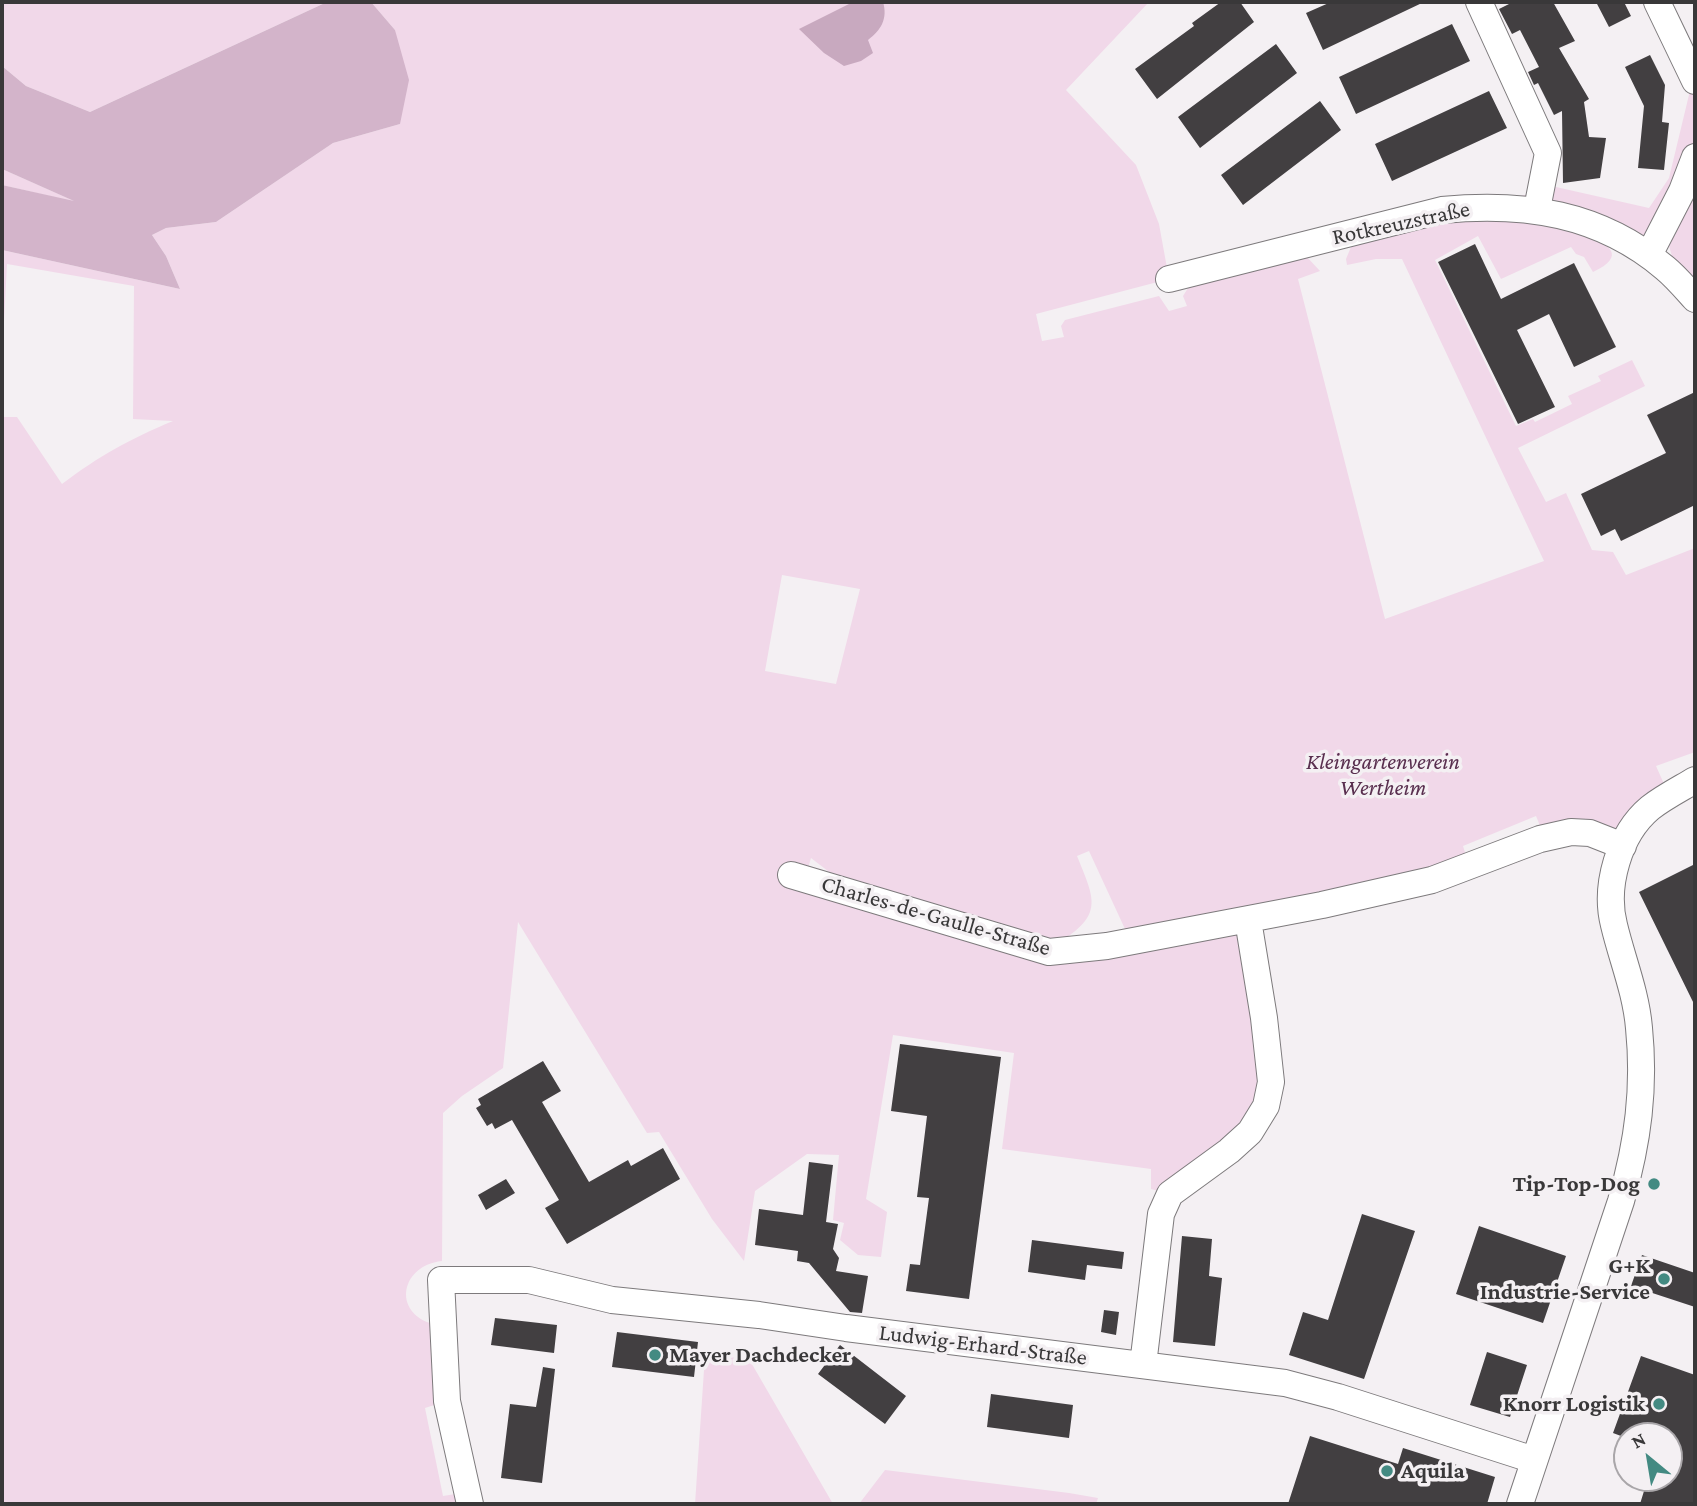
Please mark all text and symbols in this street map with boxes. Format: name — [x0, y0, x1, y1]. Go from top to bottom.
street label: Rotkreuzstraße — [1330, 195, 1472, 251]
park label: Kleingartenverein Wertheim — [1306, 748, 1460, 802]
street label: Charles-de-Gaulle-Straße — [818, 870, 1054, 962]
place label: Tip-Top-Dog — [1513, 1170, 1640, 1198]
marker: Tip-Top-Dog — [1646, 1176, 1662, 1192]
place label: G+K Industrie-Service — [1480, 1252, 1650, 1306]
marker: G+K Industrie-Service — [1656, 1271, 1672, 1287]
street label: Ludwig-Erhard-Straße — [877, 1319, 1089, 1371]
place label: Mayer Dachdecker — [669, 1341, 851, 1369]
marker: Mayer Dachdecker — [647, 1347, 663, 1363]
place label: Knorr Logistik — [1503, 1390, 1645, 1418]
marker: Knorr Logistik — [1651, 1396, 1667, 1412]
north arrow — [1613, 1422, 1683, 1492]
text: N — [1627, 1428, 1649, 1452]
place label: Aquila — [1401, 1457, 1465, 1485]
marker: Aquila — [1379, 1463, 1395, 1479]

